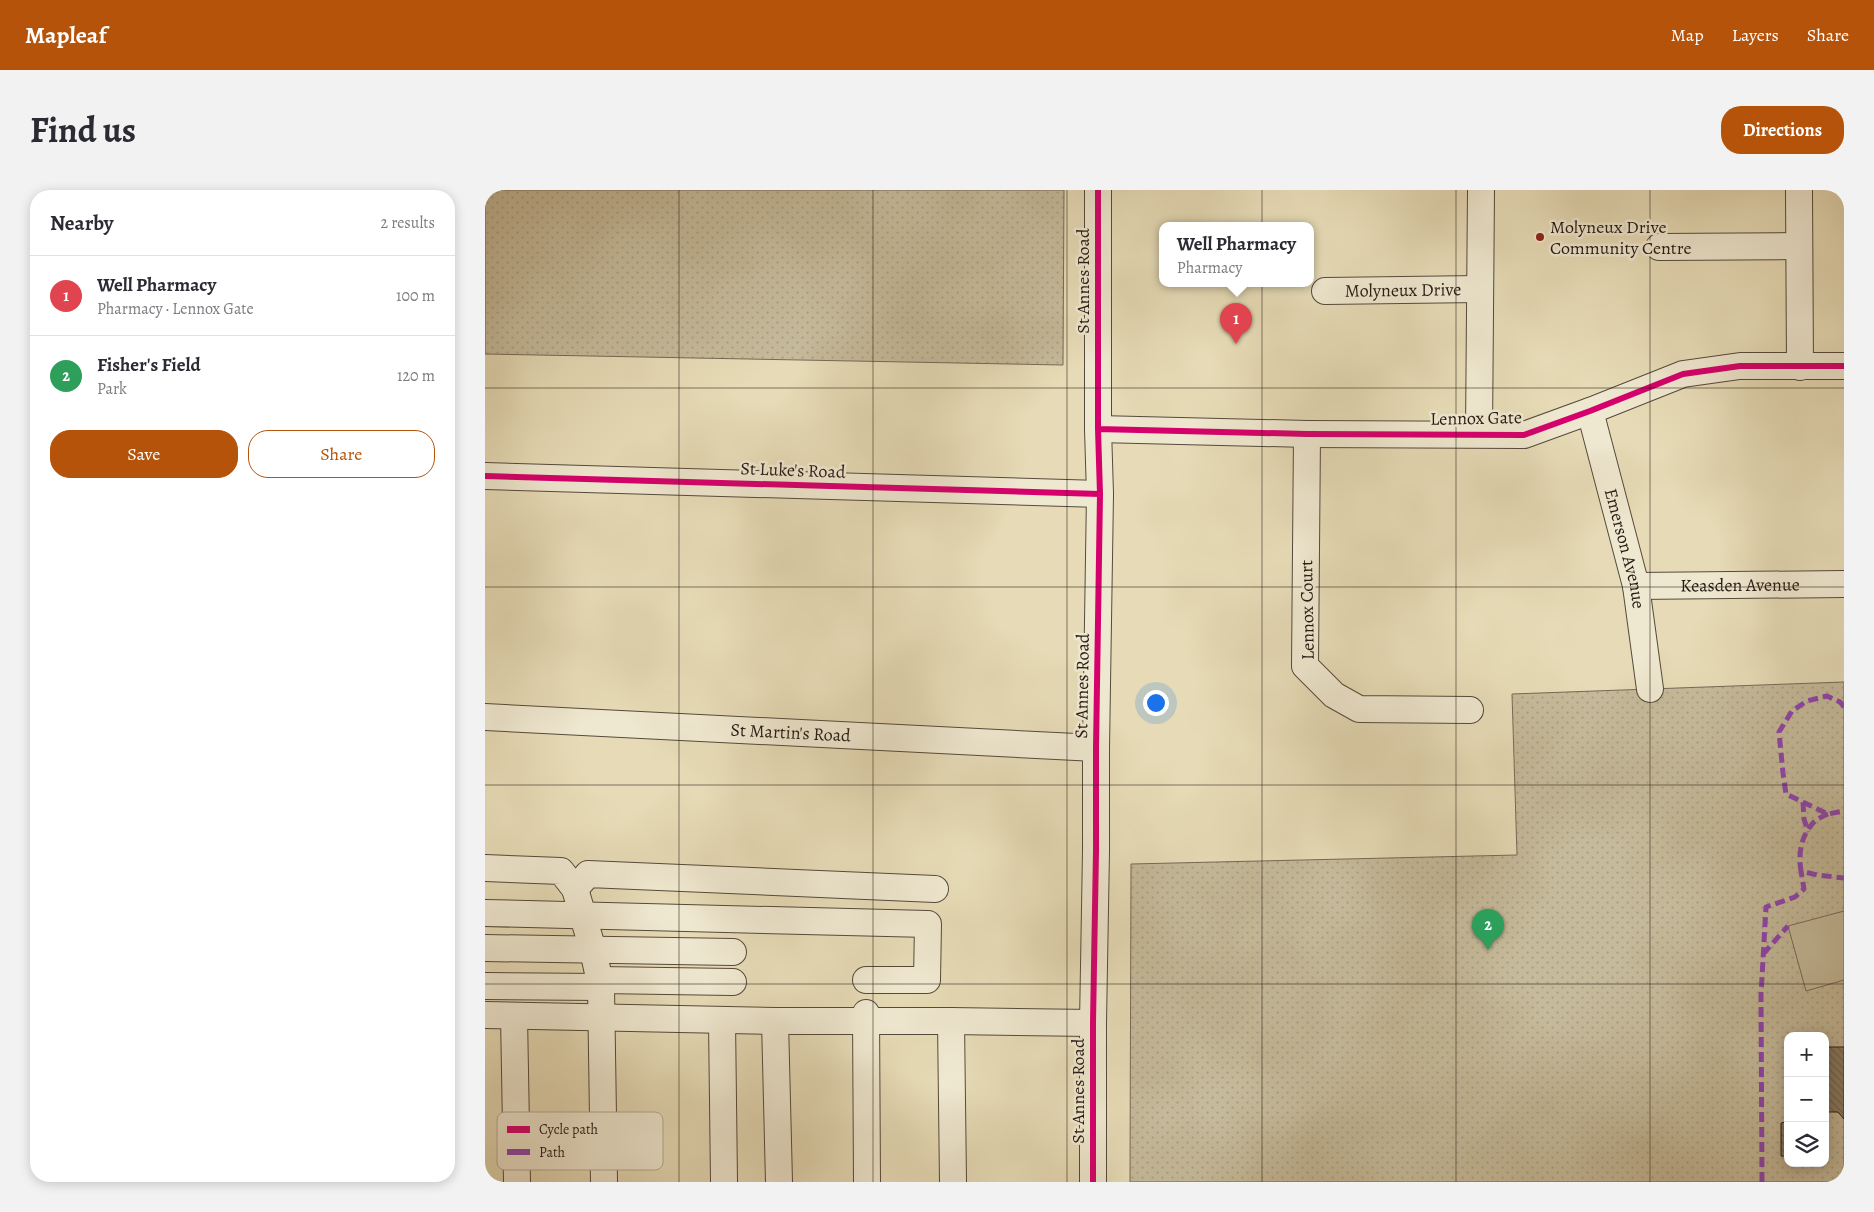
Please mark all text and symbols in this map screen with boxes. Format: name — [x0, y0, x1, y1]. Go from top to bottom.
text: Mapleaf — [25, 19, 107, 51]
text: Map — [1671, 23, 1704, 47]
text: Layers — [1732, 23, 1779, 47]
text: Share — [1807, 23, 1849, 47]
text: Find us — [30, 106, 136, 154]
button: Directions — [1721, 106, 1844, 154]
text: Nearby — [50, 209, 113, 237]
text: 2 results — [380, 212, 435, 234]
place label: Molyneux Drive Community Centre — [1550, 215, 1692, 260]
popup — [1159, 222, 1314, 287]
street label: St Annes Road — [1071, 228, 1095, 334]
text: Well Pharmacy — [1177, 231, 1296, 257]
marker: Molyneux Drive Community Centre — [1534, 231, 1546, 243]
text: Pharmacy — [1177, 257, 1242, 279]
text: Well Pharmacy — [97, 272, 216, 298]
street label: Molyneux Drive — [1345, 277, 1461, 303]
text: 1 — [63, 285, 69, 307]
text: 100 m — [396, 285, 435, 307]
text: Pharmacy · Lennox Gate — [97, 298, 254, 320]
pin: 1 — [1220, 303, 1252, 344]
text: Fisher's Field — [97, 352, 201, 378]
text: 2 — [62, 365, 70, 387]
text: 120 m — [397, 365, 435, 387]
text: Park — [97, 378, 127, 400]
street label: Lennox Gate — [1430, 405, 1522, 431]
button: Save — [50, 430, 238, 478]
button: Share — [248, 430, 435, 478]
street label: St Luke's Road — [740, 456, 846, 484]
street label: Emerson Avenue — [1599, 486, 1651, 610]
street label: Lennox Court — [1294, 560, 1320, 660]
street label: Keasden Avenue — [1680, 572, 1800, 598]
street label: St Annes Road — [1069, 633, 1095, 739]
your location — [1143, 690, 1169, 716]
street label: St Martin's Road — [730, 717, 852, 748]
pin: 2 — [1472, 909, 1504, 950]
map controls — [1784, 1032, 1829, 1167]
button: + — [1784, 1032, 1829, 1077]
street label: St Annes Road — [1066, 1038, 1090, 1144]
button: − — [1784, 1077, 1829, 1122]
legend — [497, 1112, 663, 1170]
text: Cycle path — [539, 1120, 599, 1139]
button: layers — [1784, 1122, 1829, 1167]
text: Path — [539, 1143, 566, 1162]

